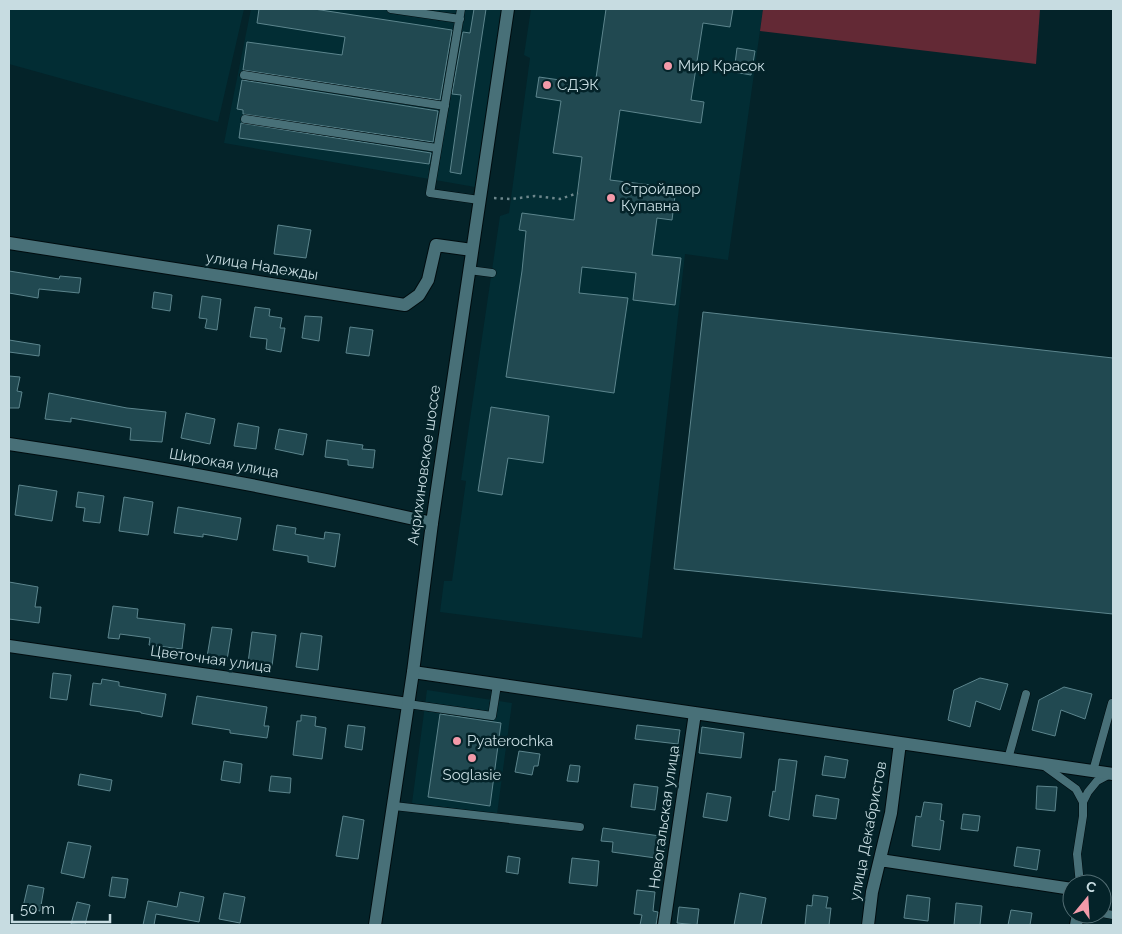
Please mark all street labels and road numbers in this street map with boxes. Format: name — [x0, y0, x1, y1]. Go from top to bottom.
street label: улица Надежды — [204, 248, 320, 284]
street label: Акрихиновское шоссе — [404, 384, 444, 546]
street label: Широкая улица — [168, 445, 280, 481]
street label: Цветочная улица — [149, 642, 273, 676]
street label: Новогальская улица — [645, 744, 683, 890]
street label: улица Декабристов — [846, 760, 890, 902]

